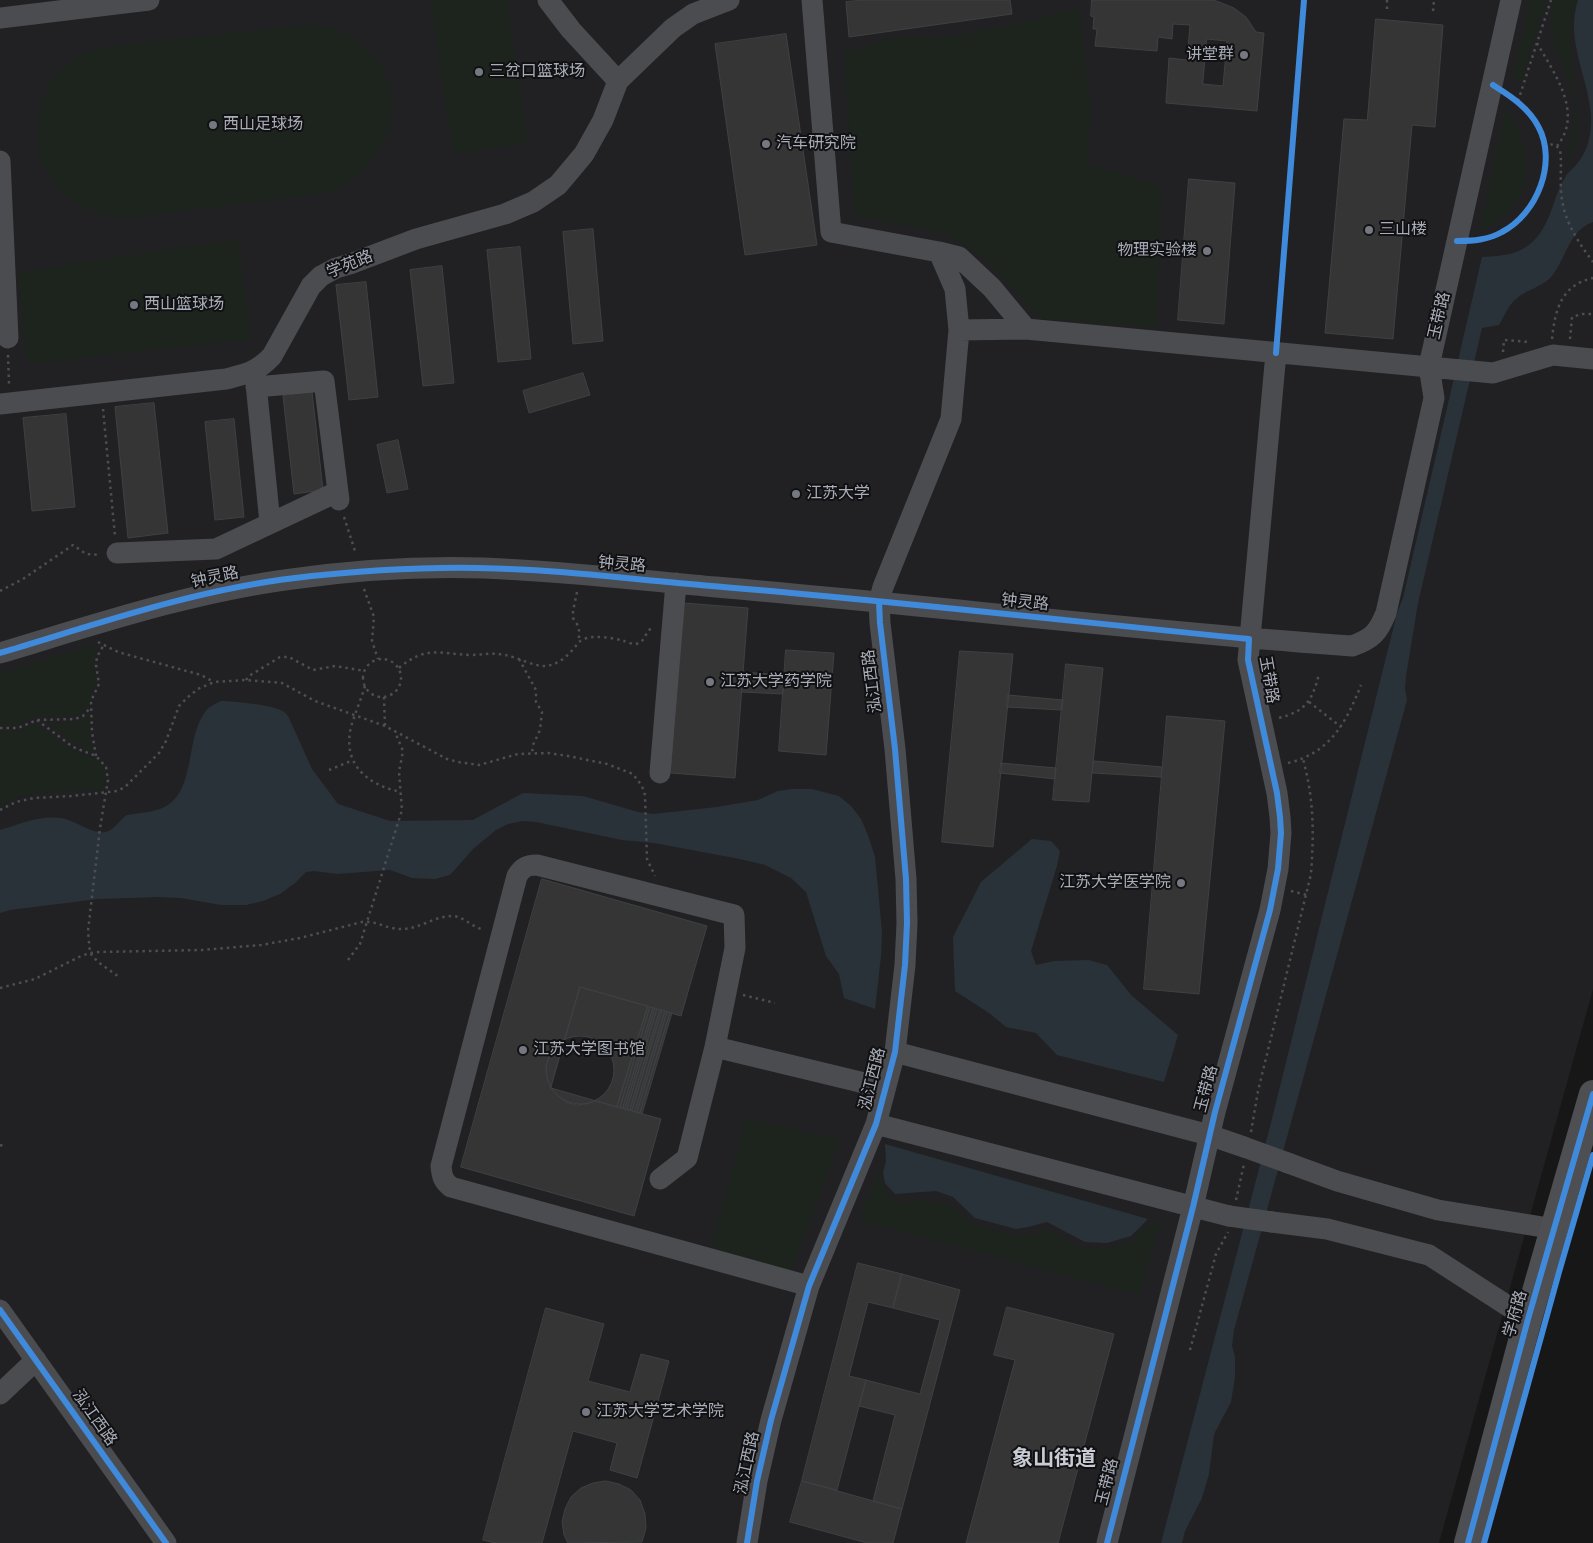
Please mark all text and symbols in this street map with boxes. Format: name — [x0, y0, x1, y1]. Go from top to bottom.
place label: 讲堂群 — [1186, 45, 1234, 65]
marker: 讲堂群 — [1238, 49, 1250, 61]
place label: 三岔口篮球场 — [489, 62, 585, 82]
marker: 三岔口篮球场 — [473, 66, 485, 78]
place label: 西山足球场 — [223, 115, 303, 135]
marker: 西山足球场 — [207, 119, 219, 131]
place label: 汽车研究院 — [776, 134, 856, 154]
marker: 汽车研究院 — [760, 138, 772, 150]
place label: 三山楼 — [1379, 220, 1427, 240]
marker: 三山楼 — [1363, 224, 1375, 236]
place label: 物理实验楼 — [1117, 241, 1197, 261]
marker: 物理实验楼 — [1201, 245, 1213, 257]
street label: 学苑路 — [324, 247, 376, 283]
street label: 玉带路 — [1425, 290, 1455, 342]
place label: 西山篮球场 — [144, 295, 224, 315]
marker: 西山篮球场 — [128, 299, 140, 311]
place label: 江苏大学 — [806, 484, 870, 504]
marker: 江苏大学 — [790, 488, 802, 500]
street label: 钟灵路 — [597, 553, 647, 577]
street label: 钟灵路 — [190, 564, 240, 592]
street label: 钟灵路 — [1000, 591, 1050, 615]
street label: 泓江西路 — [860, 648, 886, 714]
street label: 玉带路 — [1254, 655, 1282, 705]
place label: 江苏大学药学院 — [720, 672, 832, 692]
marker: 江苏大学药学院 — [704, 676, 716, 688]
place label: 江苏大学医学院 — [1059, 873, 1171, 893]
marker: 江苏大学医学院 — [1175, 877, 1187, 889]
place label: 江苏大学图书馆 — [533, 1040, 645, 1060]
marker: 江苏大学图书馆 — [517, 1044, 529, 1056]
street label: 泓江西路 — [856, 1046, 890, 1112]
street label: 玉带路 — [1192, 1063, 1222, 1115]
street label: 学府路 — [1500, 1288, 1532, 1340]
street label: 泓江西路 — [68, 1386, 120, 1450]
place label: 江苏大学艺术学院 — [596, 1402, 724, 1422]
marker: 江苏大学艺术学院 — [580, 1406, 592, 1418]
street label: 泓江西路 — [732, 1430, 764, 1496]
district label: 象山街道 — [1012, 1447, 1096, 1473]
street label: 玉带路 — [1093, 1456, 1123, 1508]

